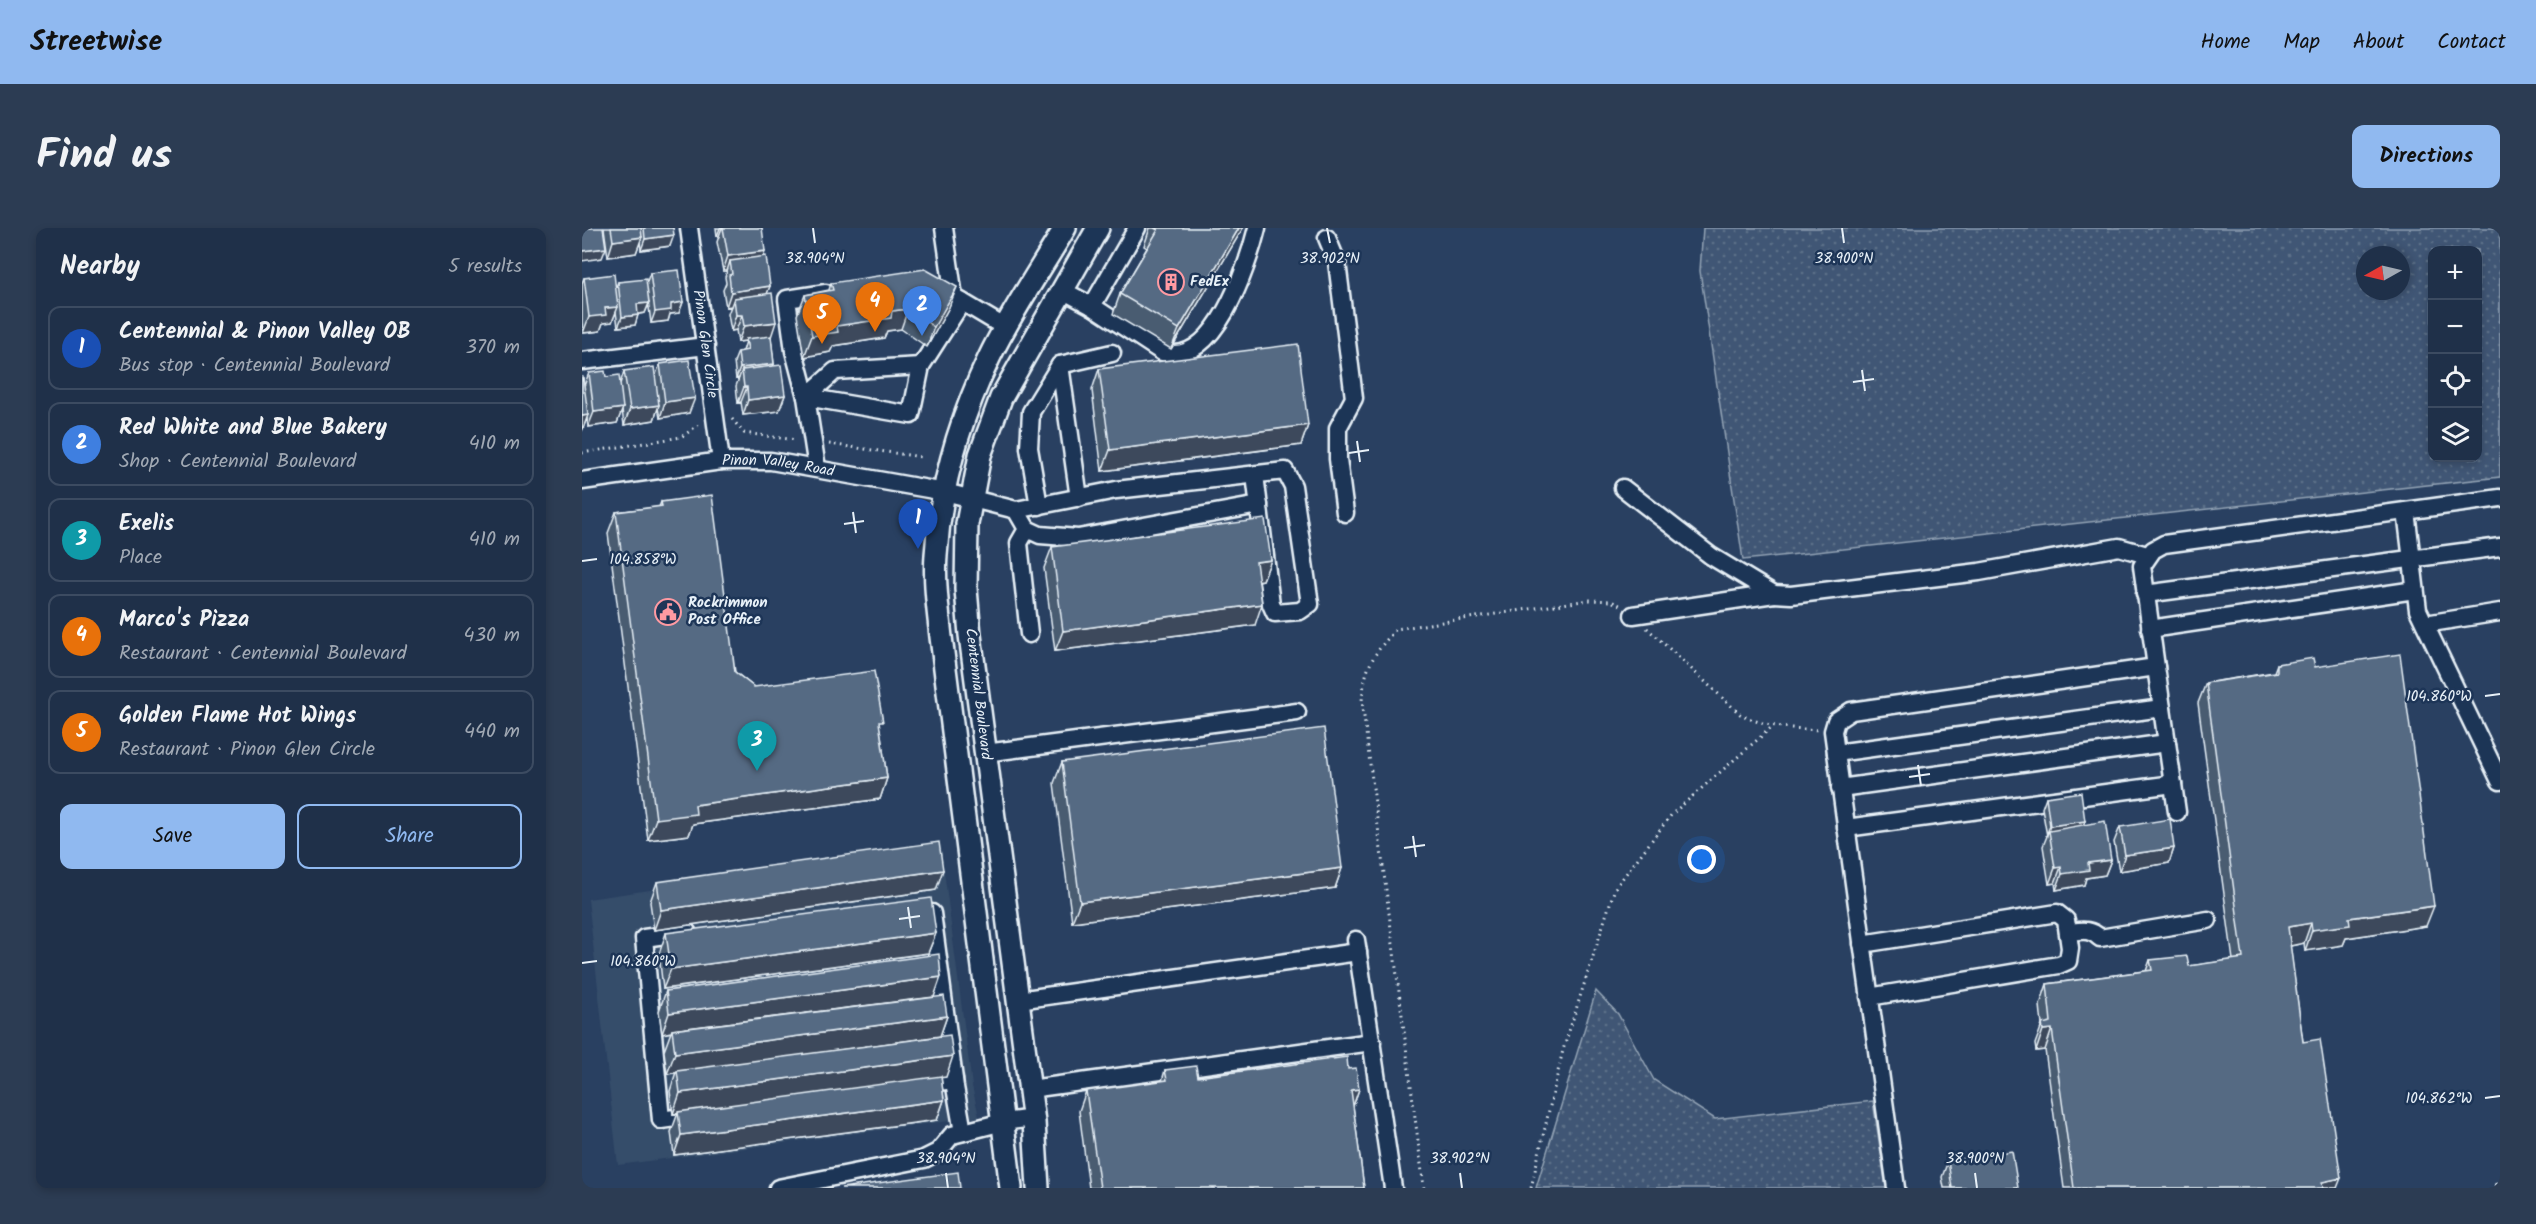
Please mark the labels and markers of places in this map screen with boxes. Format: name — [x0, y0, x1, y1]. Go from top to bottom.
building icon: FedEx — [1156, 267, 1186, 297]
place label: FedEx — [1190, 270, 1230, 294]
pin: 4 — [856, 282, 894, 332]
pin: 2 — [902, 286, 942, 336]
pin: 5 — [802, 294, 842, 344]
pin: 1 — [898, 500, 938, 549]
place label: Rockrimmon Post Office — [688, 591, 768, 632]
public building icon: Rockrimmon Post Office — [653, 597, 683, 627]
pin: 3 — [738, 722, 777, 771]

